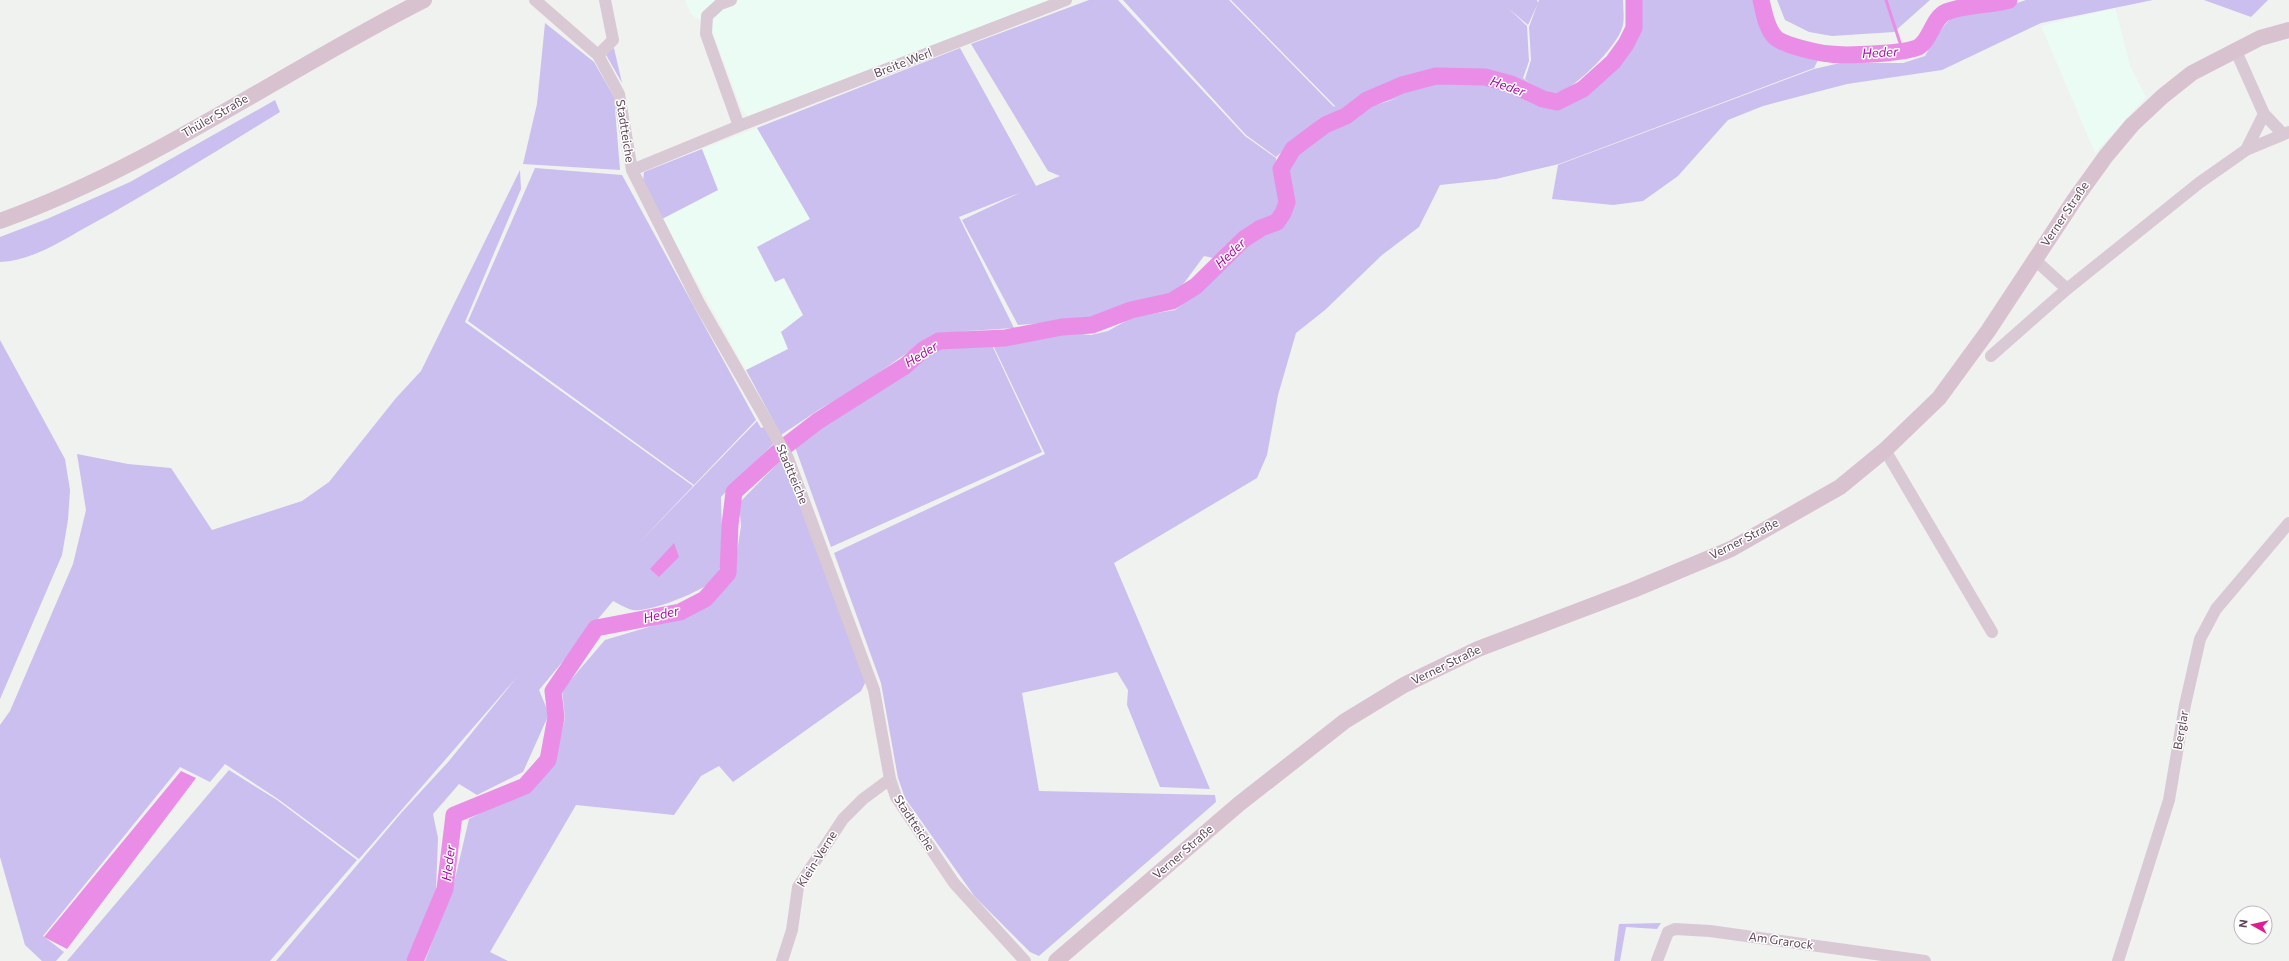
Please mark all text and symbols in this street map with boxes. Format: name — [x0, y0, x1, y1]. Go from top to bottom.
water label: Heder — [1862, 43, 1899, 61]
street label: Breite Werl — [872, 45, 934, 79]
water label: Heder — [1488, 73, 1528, 100]
street label: Thüler Straße — [179, 91, 250, 140]
street label: Stadtteiche — [614, 98, 638, 163]
street label: Verner Straße — [2037, 178, 2091, 249]
water label: Heder — [1211, 234, 1249, 271]
water label: Heder — [901, 337, 941, 370]
street label: Stadtteiche — [774, 442, 812, 506]
street label: Verner Straße — [1707, 515, 1780, 561]
water label: Heder — [642, 602, 681, 626]
street label: Verner Straße — [1409, 641, 1482, 687]
street label: Berglar — [2170, 709, 2190, 750]
street label: Stadtteiche — [892, 792, 938, 853]
street label: Verner Straße — [1149, 821, 1215, 881]
street label: Klein-Verne — [793, 828, 839, 889]
water label: Heder — [438, 843, 458, 882]
north arrow — [2233, 905, 2273, 945]
text: N — [2236, 919, 2250, 929]
street label: Am Grarock — [1748, 929, 1815, 952]

